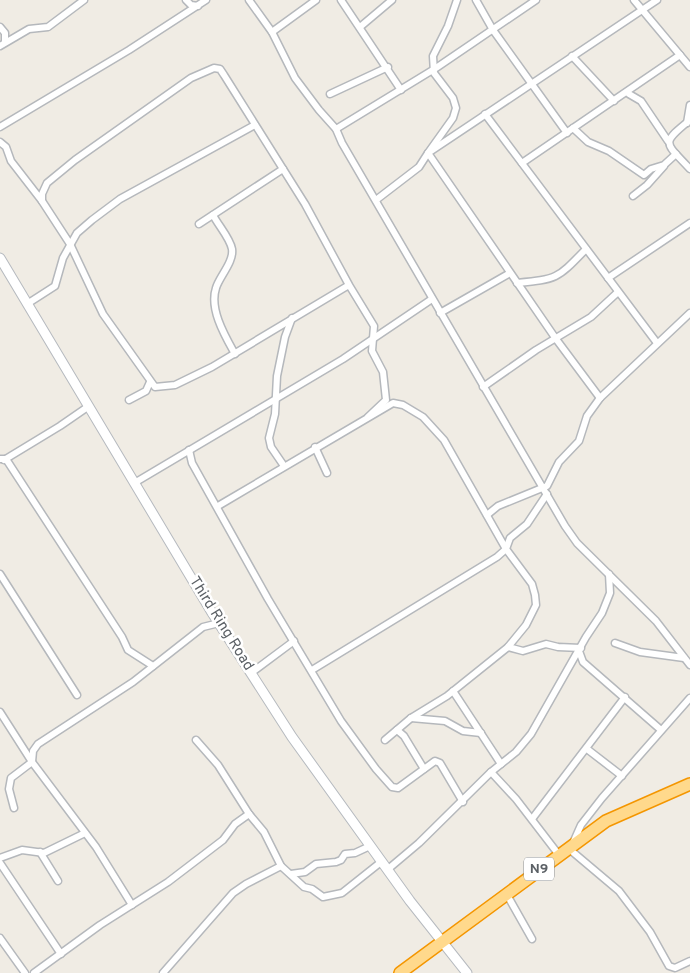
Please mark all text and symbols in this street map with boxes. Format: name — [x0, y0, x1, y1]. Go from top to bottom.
street label: Third Ring Road — [184, 573, 258, 675]
road number: N9 — [524, 858, 554, 881]

